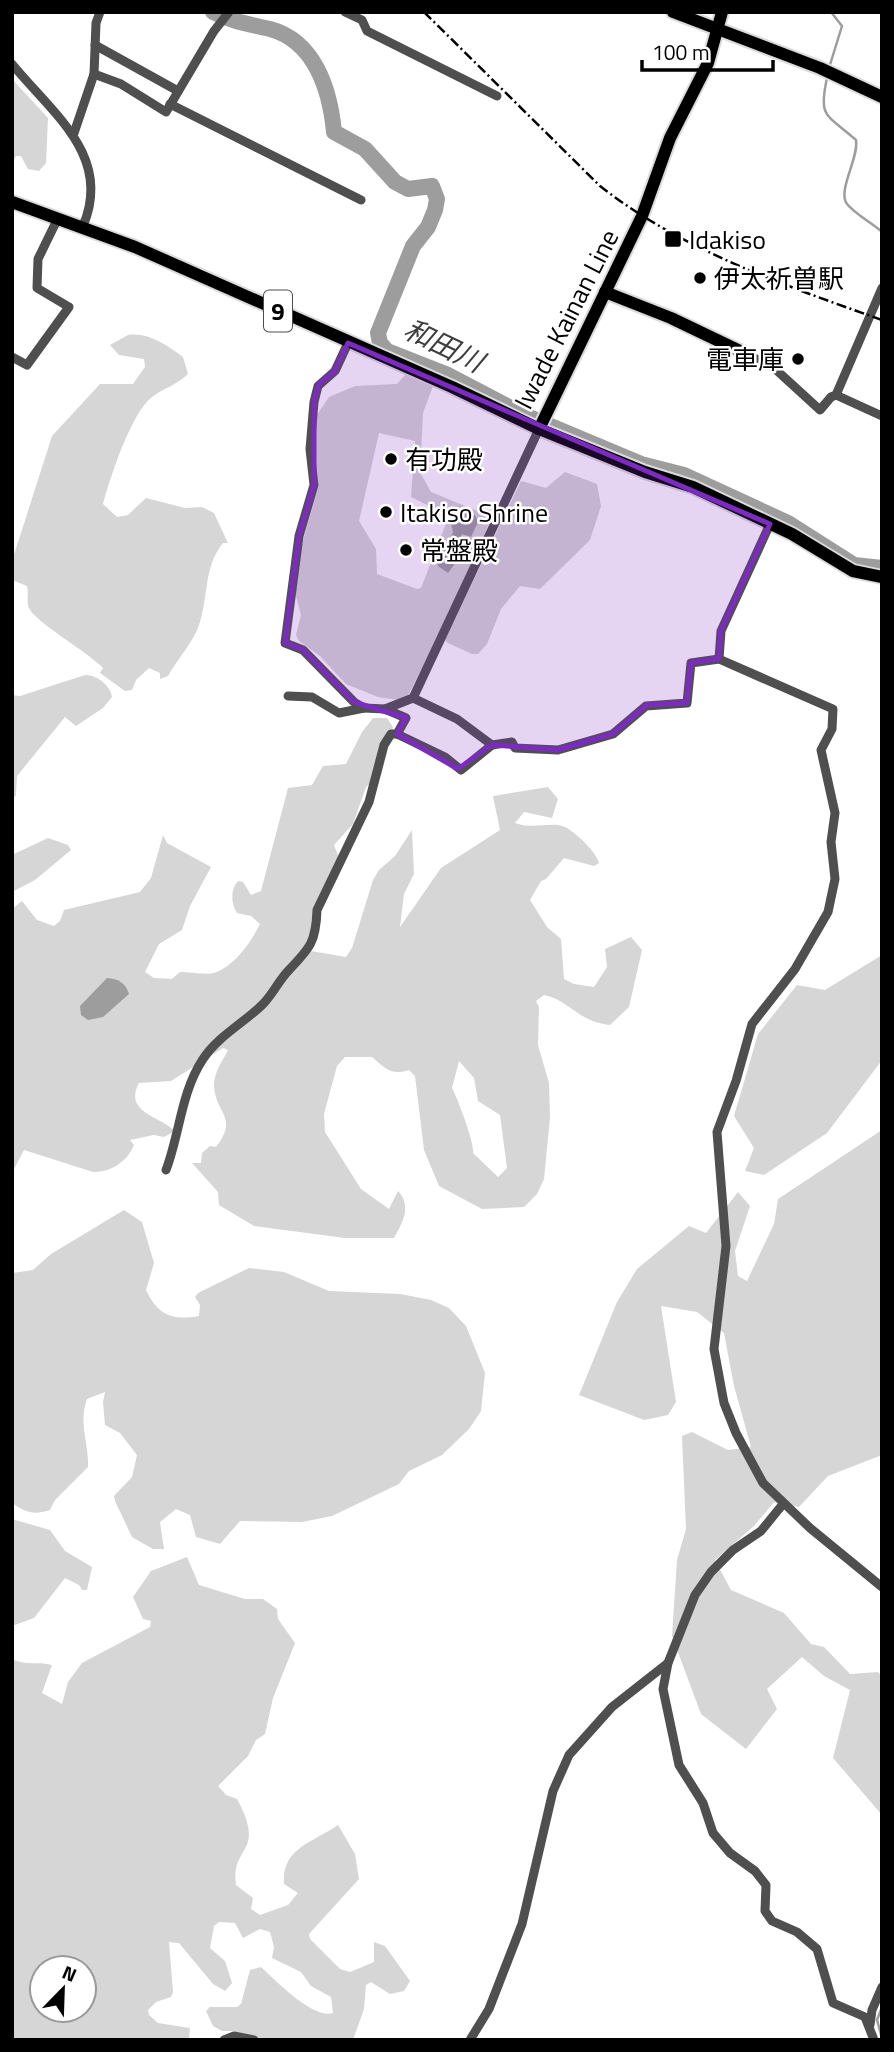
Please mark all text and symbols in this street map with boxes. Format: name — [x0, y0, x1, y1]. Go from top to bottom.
scale bar — [642, 28, 773, 72]
text: 100 m — [652, 36, 709, 68]
place label: Idakiso — [689, 220, 766, 259]
street label: Iwade Kainan Line — [504, 222, 628, 416]
marker: Idakiso — [663, 229, 683, 249]
place label: 伊太祈曽駅 — [714, 259, 844, 298]
marker: 伊太祈曽駅 — [692, 270, 708, 286]
road number: 9 — [264, 290, 292, 332]
water label: 和田川 — [397, 307, 494, 384]
place label: 電車庫 — [706, 340, 784, 379]
marker: 電車庫 — [790, 351, 806, 367]
place label: 有功殿 — [405, 440, 483, 479]
marker: 有功殿 — [383, 451, 399, 467]
place label: Itakiso Shrine — [400, 493, 548, 532]
marker: Itakiso Shrine — [378, 504, 394, 520]
place label: 常盤殿 — [420, 531, 498, 570]
marker: 常盤殿 — [398, 542, 414, 558]
north arrow — [28, 1954, 98, 2024]
text: N — [58, 1957, 82, 1989]

